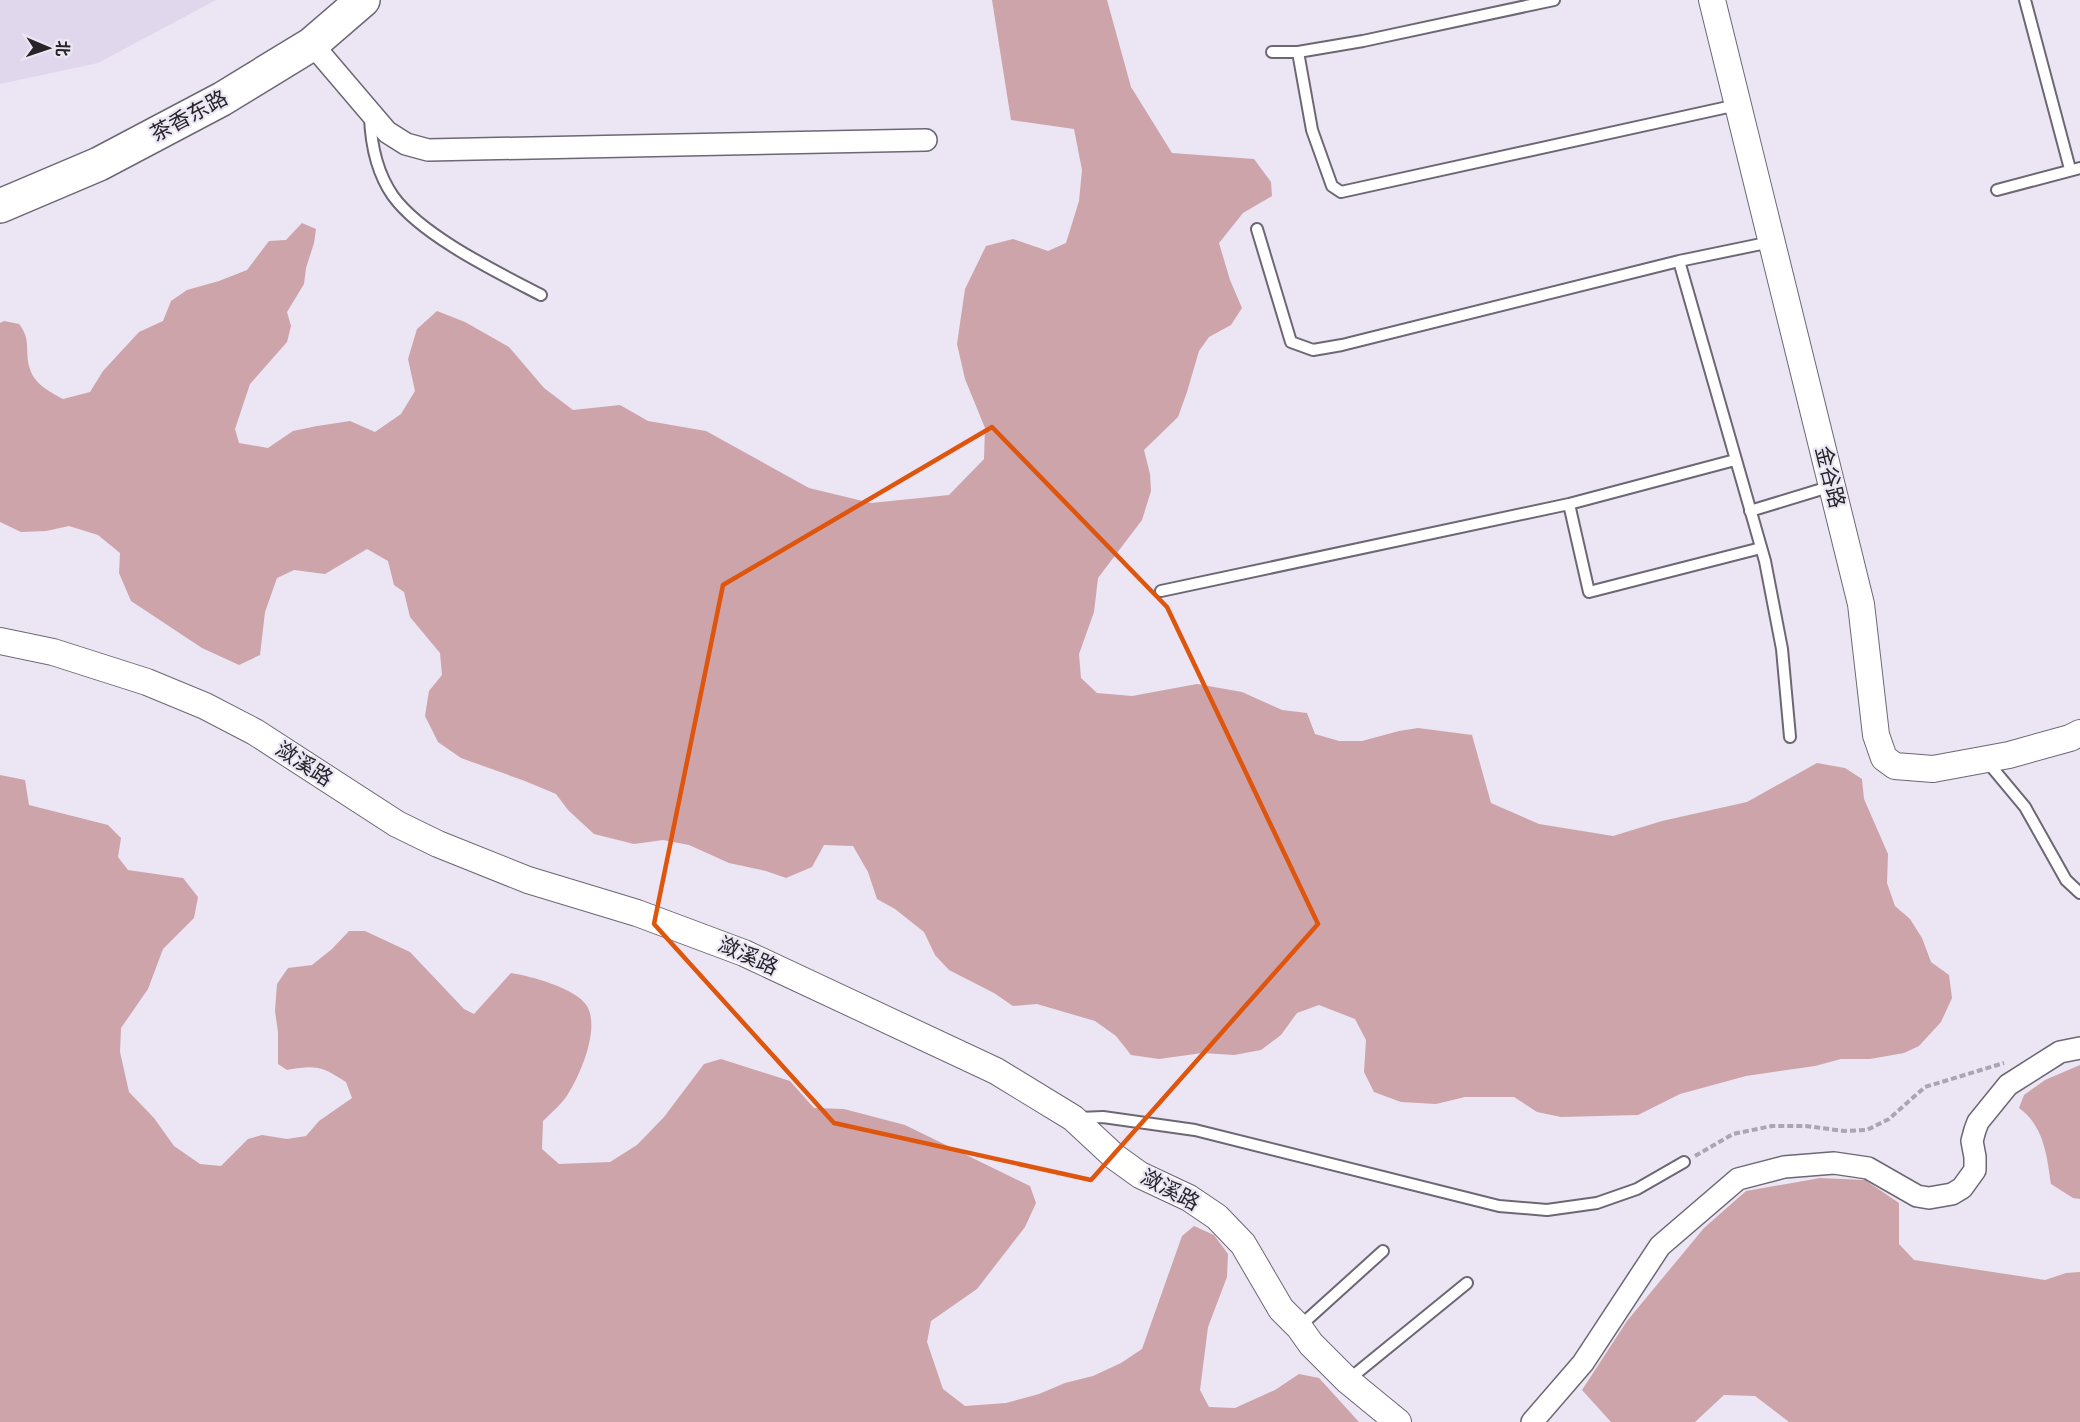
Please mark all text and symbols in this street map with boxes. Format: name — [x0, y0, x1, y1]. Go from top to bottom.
north arrow — [18, 18, 78, 78]
text: 北 — [52, 40, 72, 57]
street label: 茶香东路 — [146, 85, 232, 147]
street label: 金谷路 — [1810, 443, 1850, 511]
street label: 潋溪路 — [271, 736, 337, 792]
street label: 潋溪路 — [714, 931, 782, 981]
street label: 潋溪路 — [1136, 1164, 1204, 1216]

